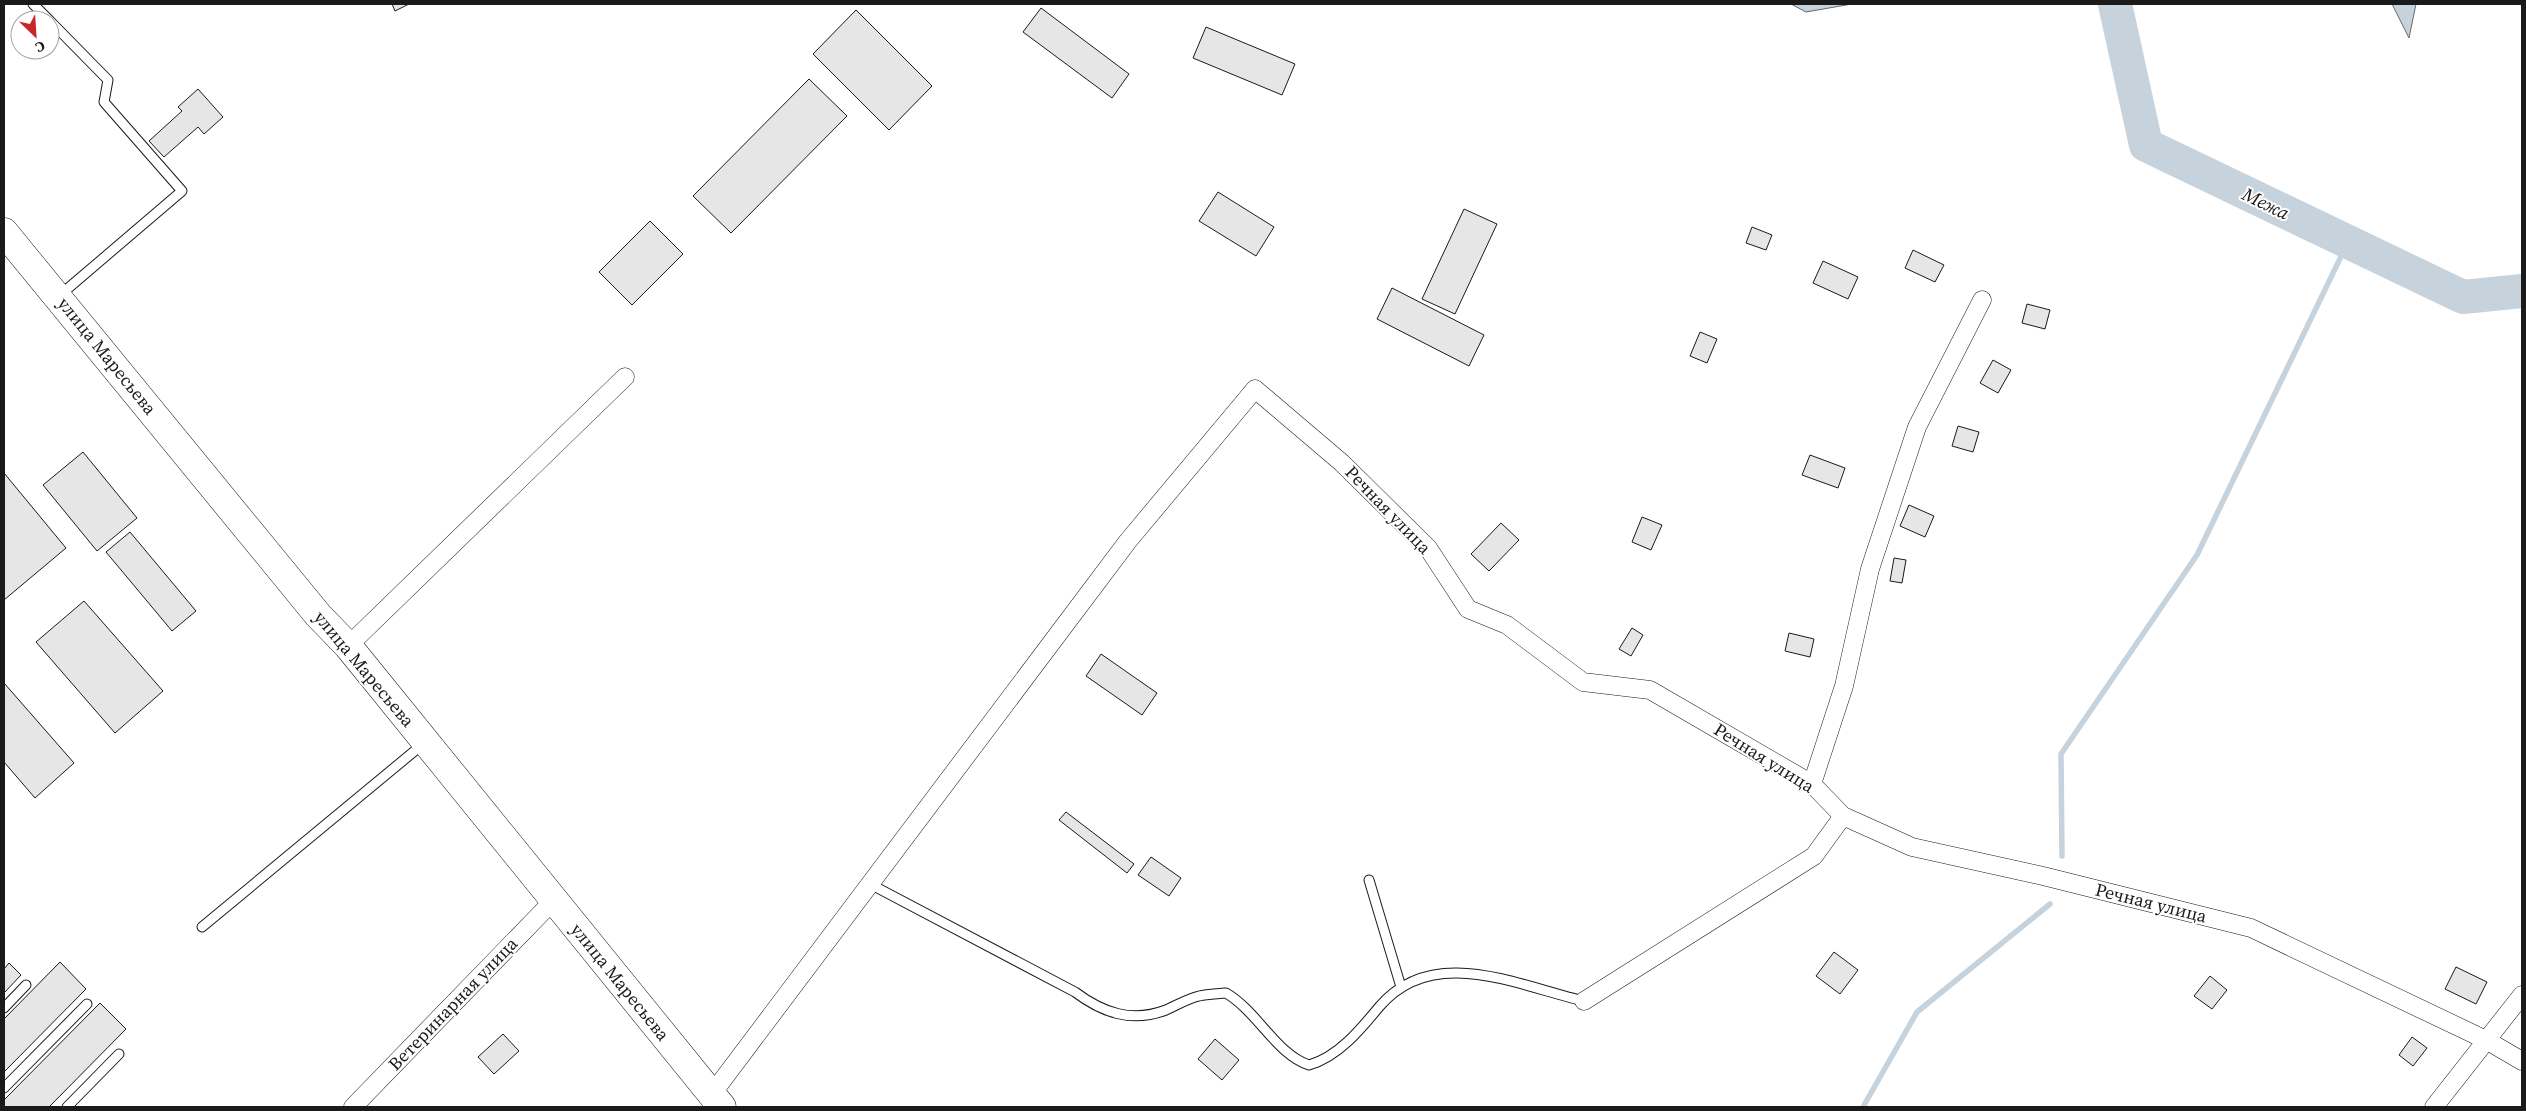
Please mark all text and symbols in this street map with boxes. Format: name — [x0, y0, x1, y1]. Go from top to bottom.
north arrow — [10, 10, 60, 60]
text: С — [32, 36, 49, 58]
water label: Межа — [2237, 180, 2294, 226]
street label: улица Маресьева — [52, 292, 163, 420]
street label: Речная улица — [1340, 460, 1438, 560]
street label: улица Маресьева — [308, 605, 421, 733]
street label: Речная улица — [1709, 717, 1820, 799]
street label: Речная улица — [2093, 877, 2210, 929]
street label: улица Маресьева — [565, 918, 676, 1046]
street label: Ветеринарная улица — [382, 931, 524, 1076]

